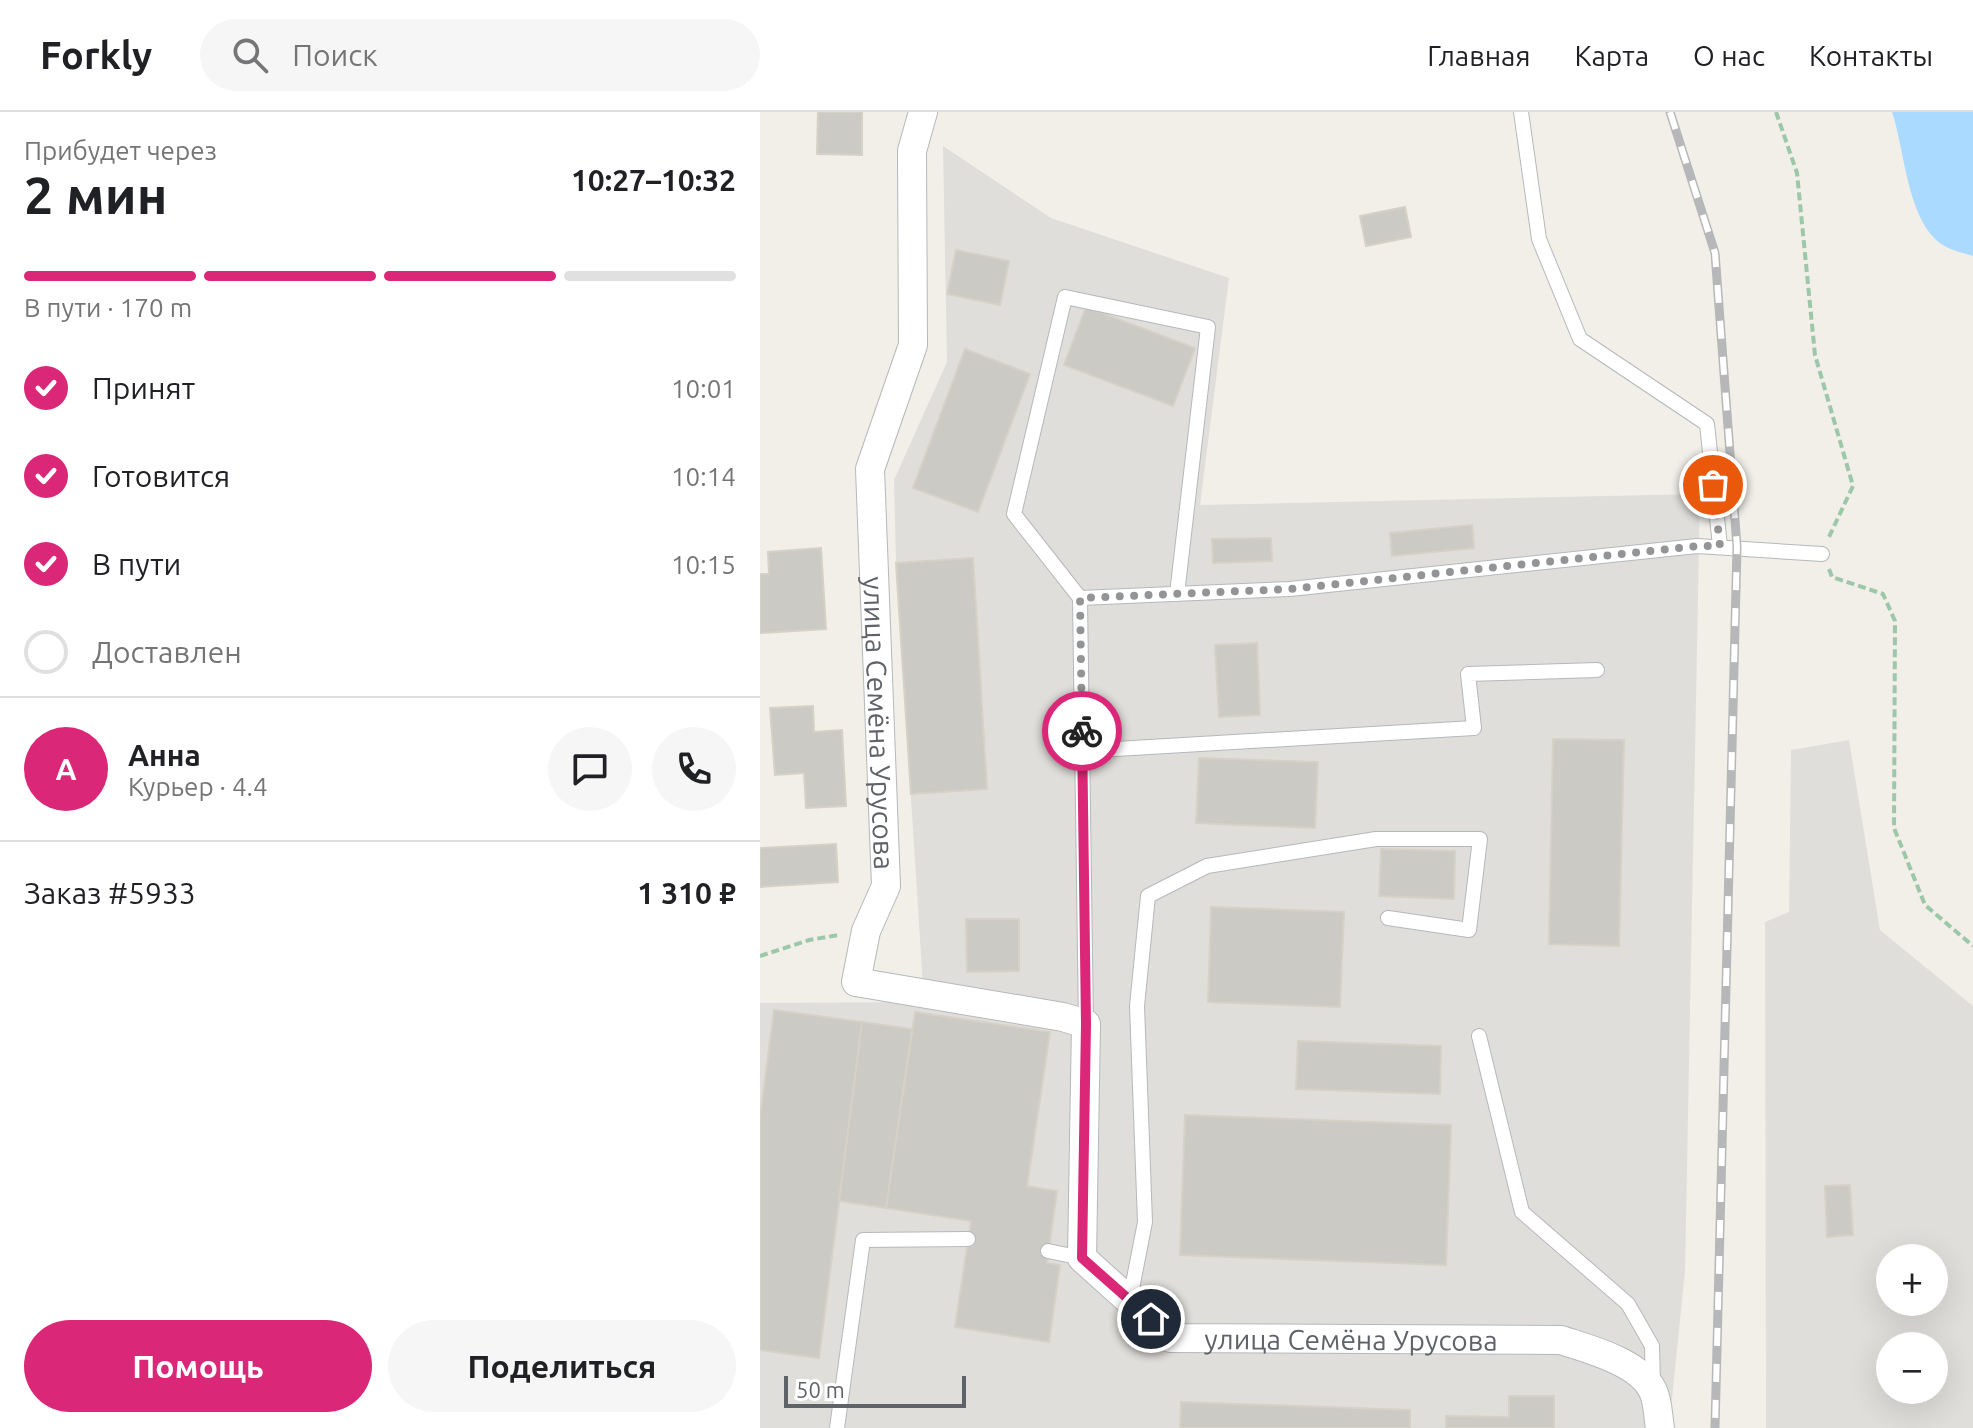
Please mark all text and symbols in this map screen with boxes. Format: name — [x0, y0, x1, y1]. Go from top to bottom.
search box — [200, 19, 760, 91]
icon: search — [228, 33, 272, 77]
text: Forkly — [40, 34, 152, 76]
text: Поиск — [292, 38, 378, 72]
text: Главная — [1427, 40, 1530, 71]
text: Карта — [1574, 40, 1649, 71]
text: О нас — [1693, 40, 1765, 71]
text: Контакты — [1809, 40, 1933, 71]
text: Прибудет через — [24, 136, 217, 165]
text: 10:27–10:32 — [571, 163, 736, 197]
text: 2 мин — [24, 166, 167, 224]
text: В пути · 170 m — [24, 293, 192, 322]
icon: check — [24, 366, 68, 410]
text: Принят — [92, 371, 195, 405]
text: 10:01 — [671, 374, 736, 403]
pin — [1679, 451, 1747, 519]
icon: check — [24, 454, 68, 498]
text: Готовится — [92, 459, 230, 493]
text: 10:14 — [671, 462, 736, 491]
icon: bag — [1691, 463, 1735, 507]
icon: check — [24, 542, 68, 586]
text: В пути — [92, 547, 181, 581]
text: 10:15 — [671, 550, 736, 579]
street label: улица Семёна Урусова — [859, 576, 901, 870]
text: Доставлен — [92, 635, 242, 669]
courier — [1042, 691, 1122, 771]
icon: bike — [1060, 709, 1104, 753]
button: chat — [548, 727, 632, 811]
button: phone — [652, 727, 736, 811]
text: Анна — [128, 738, 201, 772]
text: А — [55, 752, 77, 786]
text: Курьер · 4.4 — [128, 772, 268, 801]
text: Заказ #5933 — [24, 876, 196, 910]
text: 1 310 ₽ — [637, 876, 736, 910]
map controls — [1876, 1244, 1948, 1404]
button: + — [1876, 1244, 1948, 1316]
pin — [1117, 1285, 1185, 1353]
icon: home — [1129, 1297, 1173, 1341]
button: Помощь — [24, 1320, 372, 1412]
button: Поделиться — [388, 1320, 736, 1412]
street label: улица Семёна Урусова — [1204, 1323, 1498, 1355]
button: − — [1876, 1332, 1948, 1404]
scale bar — [784, 1372, 966, 1408]
text: 50 m — [796, 1377, 845, 1402]

